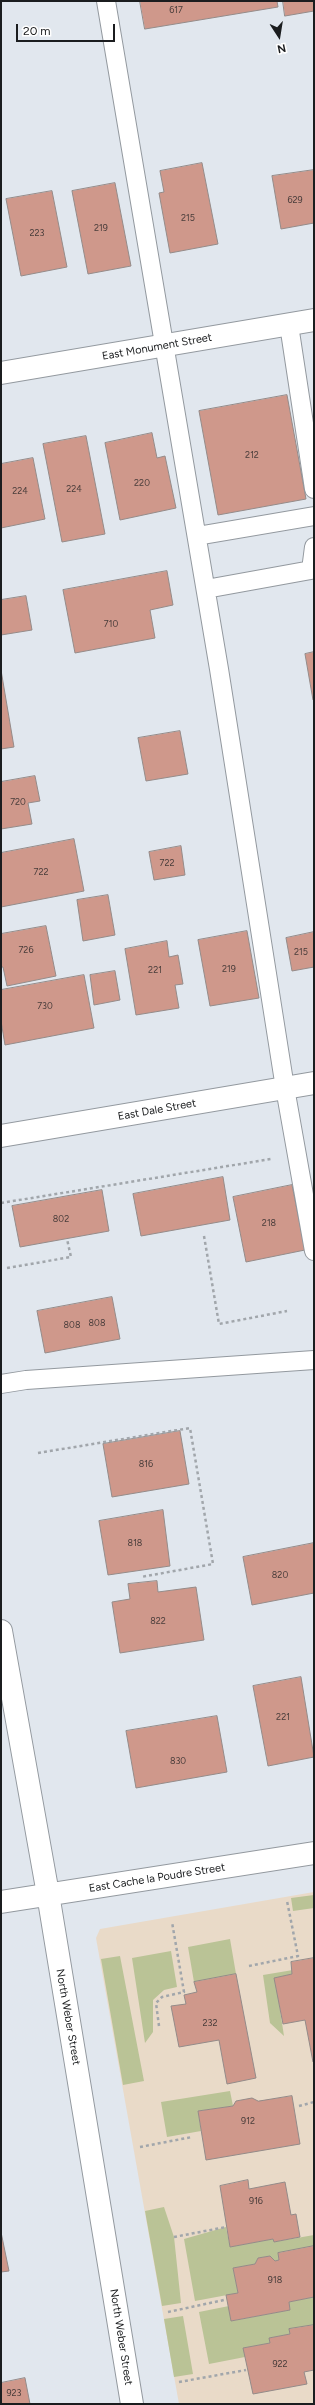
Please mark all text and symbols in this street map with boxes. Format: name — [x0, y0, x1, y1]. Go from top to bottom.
house number: 617 — [169, 5, 183, 15]
scale bar — [18, 16, 117, 42]
north arrow — [259, 16, 299, 56]
text: 20 m — [23, 24, 51, 38]
text: N — [276, 41, 287, 55]
house number: 629 — [287, 195, 303, 205]
house number: 215 — [181, 213, 195, 223]
house number: 219 — [94, 223, 108, 233]
house number: 223 — [30, 228, 44, 238]
street label: East Monument Street — [101, 331, 213, 363]
house number: 212 — [245, 450, 259, 460]
house number: 220 — [134, 478, 150, 488]
house number: 224 — [66, 484, 82, 494]
house number: 224 — [12, 486, 28, 496]
house number: 710 — [104, 619, 118, 629]
house number: 720 — [10, 797, 26, 807]
house number: 722 — [160, 858, 174, 868]
house number: 722 — [34, 867, 48, 877]
house number: 726 — [19, 945, 33, 955]
house number: 215 — [294, 947, 308, 957]
house number: 219 — [222, 964, 236, 974]
house number: 221 — [148, 965, 162, 975]
house number: 730 — [37, 1001, 53, 1011]
street label: East Dale Street — [117, 1097, 197, 1123]
house number: 802 — [53, 1214, 69, 1224]
house number: 218 — [262, 1218, 276, 1228]
house number: 808 — [89, 1318, 105, 1328]
house number: 808 — [64, 1320, 80, 1330]
house number: 816 — [139, 1459, 153, 1469]
house number: 818 — [128, 1538, 142, 1548]
house number: 820 — [272, 1570, 288, 1580]
house number: 822 — [150, 1616, 166, 1626]
house number: 221 — [276, 1712, 290, 1722]
house number: 830 — [170, 1756, 186, 1766]
street label: East Cache la Poudre Street — [88, 1861, 226, 1895]
street label: North Weber Street — [53, 1968, 83, 2066]
house number: 232 — [203, 2018, 217, 2028]
house number: 912 — [241, 2116, 255, 2126]
house number: 916 — [249, 2196, 263, 2206]
house number: 918 — [268, 2275, 282, 2285]
street label: North Weber Street — [107, 2288, 135, 2386]
house number: 922 — [272, 2359, 288, 2369]
house number: 923 — [6, 2388, 22, 2398]

